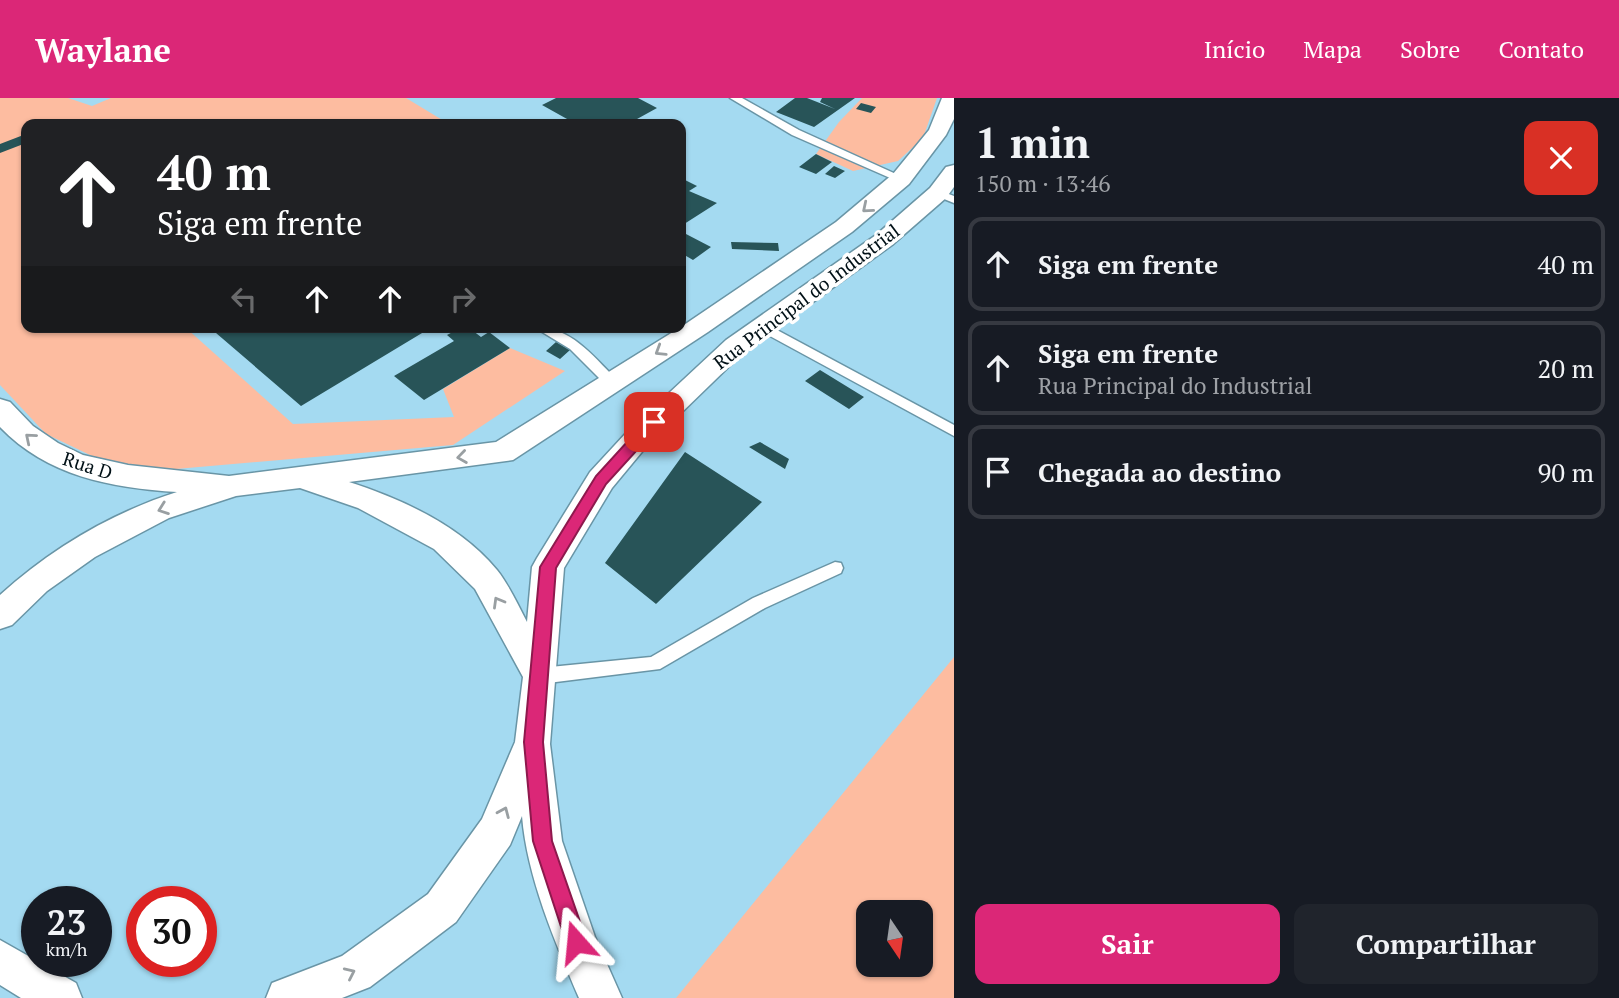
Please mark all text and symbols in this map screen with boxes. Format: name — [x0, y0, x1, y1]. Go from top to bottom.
text: Waylane — [35, 28, 171, 71]
text: Início — [1204, 33, 1265, 65]
text: Mapa — [1303, 33, 1362, 65]
text: Sobre — [1400, 33, 1460, 65]
text: Contato — [1498, 33, 1584, 65]
text: 1 min — [975, 114, 1090, 170]
button: close — [1524, 121, 1598, 195]
text: 40 m — [157, 139, 271, 204]
icon: ahead — [42, 147, 133, 238]
text: 150 m · 13:46 — [975, 168, 1110, 199]
one-way arrow — [862, 200, 875, 212]
text: Siga em frente — [157, 202, 362, 244]
street label: Rua Principal do Industrial — [708, 218, 904, 374]
icon: ahead — [979, 245, 1017, 283]
text: Siga em frente — [1038, 247, 1218, 281]
text: 40 m — [1538, 247, 1594, 281]
icon: left — [225, 280, 263, 318]
icon: ahead — [298, 280, 336, 318]
icon: ahead — [371, 280, 409, 318]
icon: right — [444, 280, 482, 318]
text: Siga em frente — [1038, 336, 1218, 370]
one-way arrow — [654, 343, 667, 356]
icon: ahead — [979, 349, 1017, 387]
text: 20 m — [1538, 351, 1594, 385]
text: Rua Principal do Industrial — [1038, 370, 1313, 401]
pin — [624, 392, 684, 452]
icon: arrive — [635, 403, 673, 441]
one-way arrow — [25, 434, 38, 446]
street label: Rua D — [60, 445, 116, 485]
one-way arrow — [456, 450, 468, 465]
icon: arrive — [979, 453, 1017, 491]
text: Chegada ao destino — [1038, 455, 1281, 489]
text: 90 m — [1538, 455, 1594, 489]
one-way arrow — [158, 500, 170, 514]
one-way arrow — [493, 597, 506, 610]
one-way arrow — [496, 807, 510, 820]
speed limit sign: 30 — [126, 886, 217, 977]
text: 23 — [47, 899, 86, 945]
north arrow — [856, 900, 933, 976]
map controls — [856, 900, 933, 977]
button: Sair — [975, 904, 1280, 984]
button: Compartilhar — [1294, 904, 1598, 984]
position arrow — [539, 905, 613, 979]
text: km/h — [46, 937, 87, 961]
one-way arrow — [343, 967, 355, 981]

